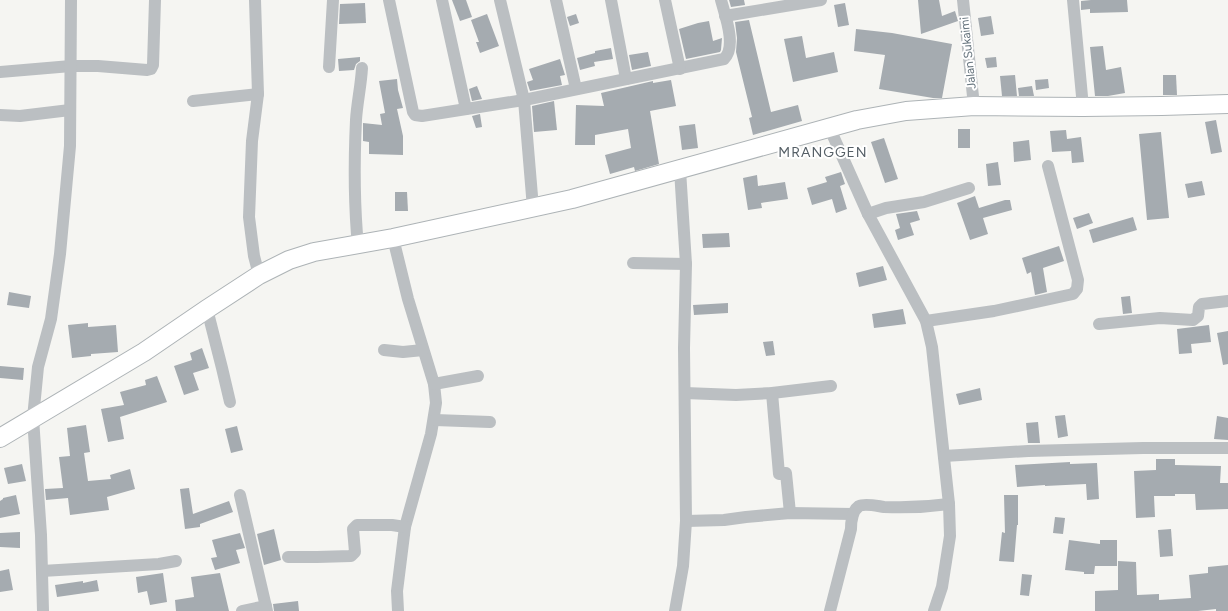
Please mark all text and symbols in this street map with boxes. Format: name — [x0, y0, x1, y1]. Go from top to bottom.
street label: Jalan Sukaimi — [957, 16, 979, 90]
district label: MRANGGEN — [778, 144, 868, 161]

